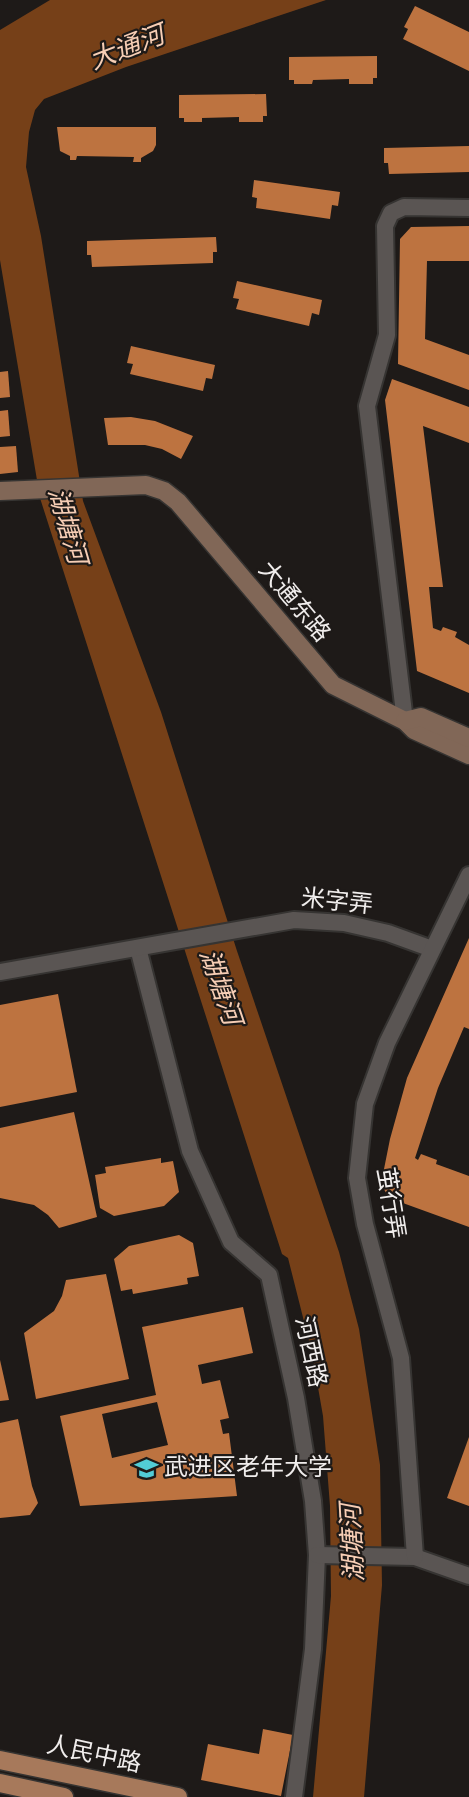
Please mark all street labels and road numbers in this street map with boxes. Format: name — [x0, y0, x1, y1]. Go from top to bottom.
street label: 大通东路 — [254, 556, 336, 646]
street label: 米字弄 — [300, 884, 374, 918]
street label: 茧行弄 — [373, 1165, 409, 1240]
street label: 河西路 — [291, 1314, 331, 1390]
street label: 人民中路 — [45, 1731, 144, 1777]

